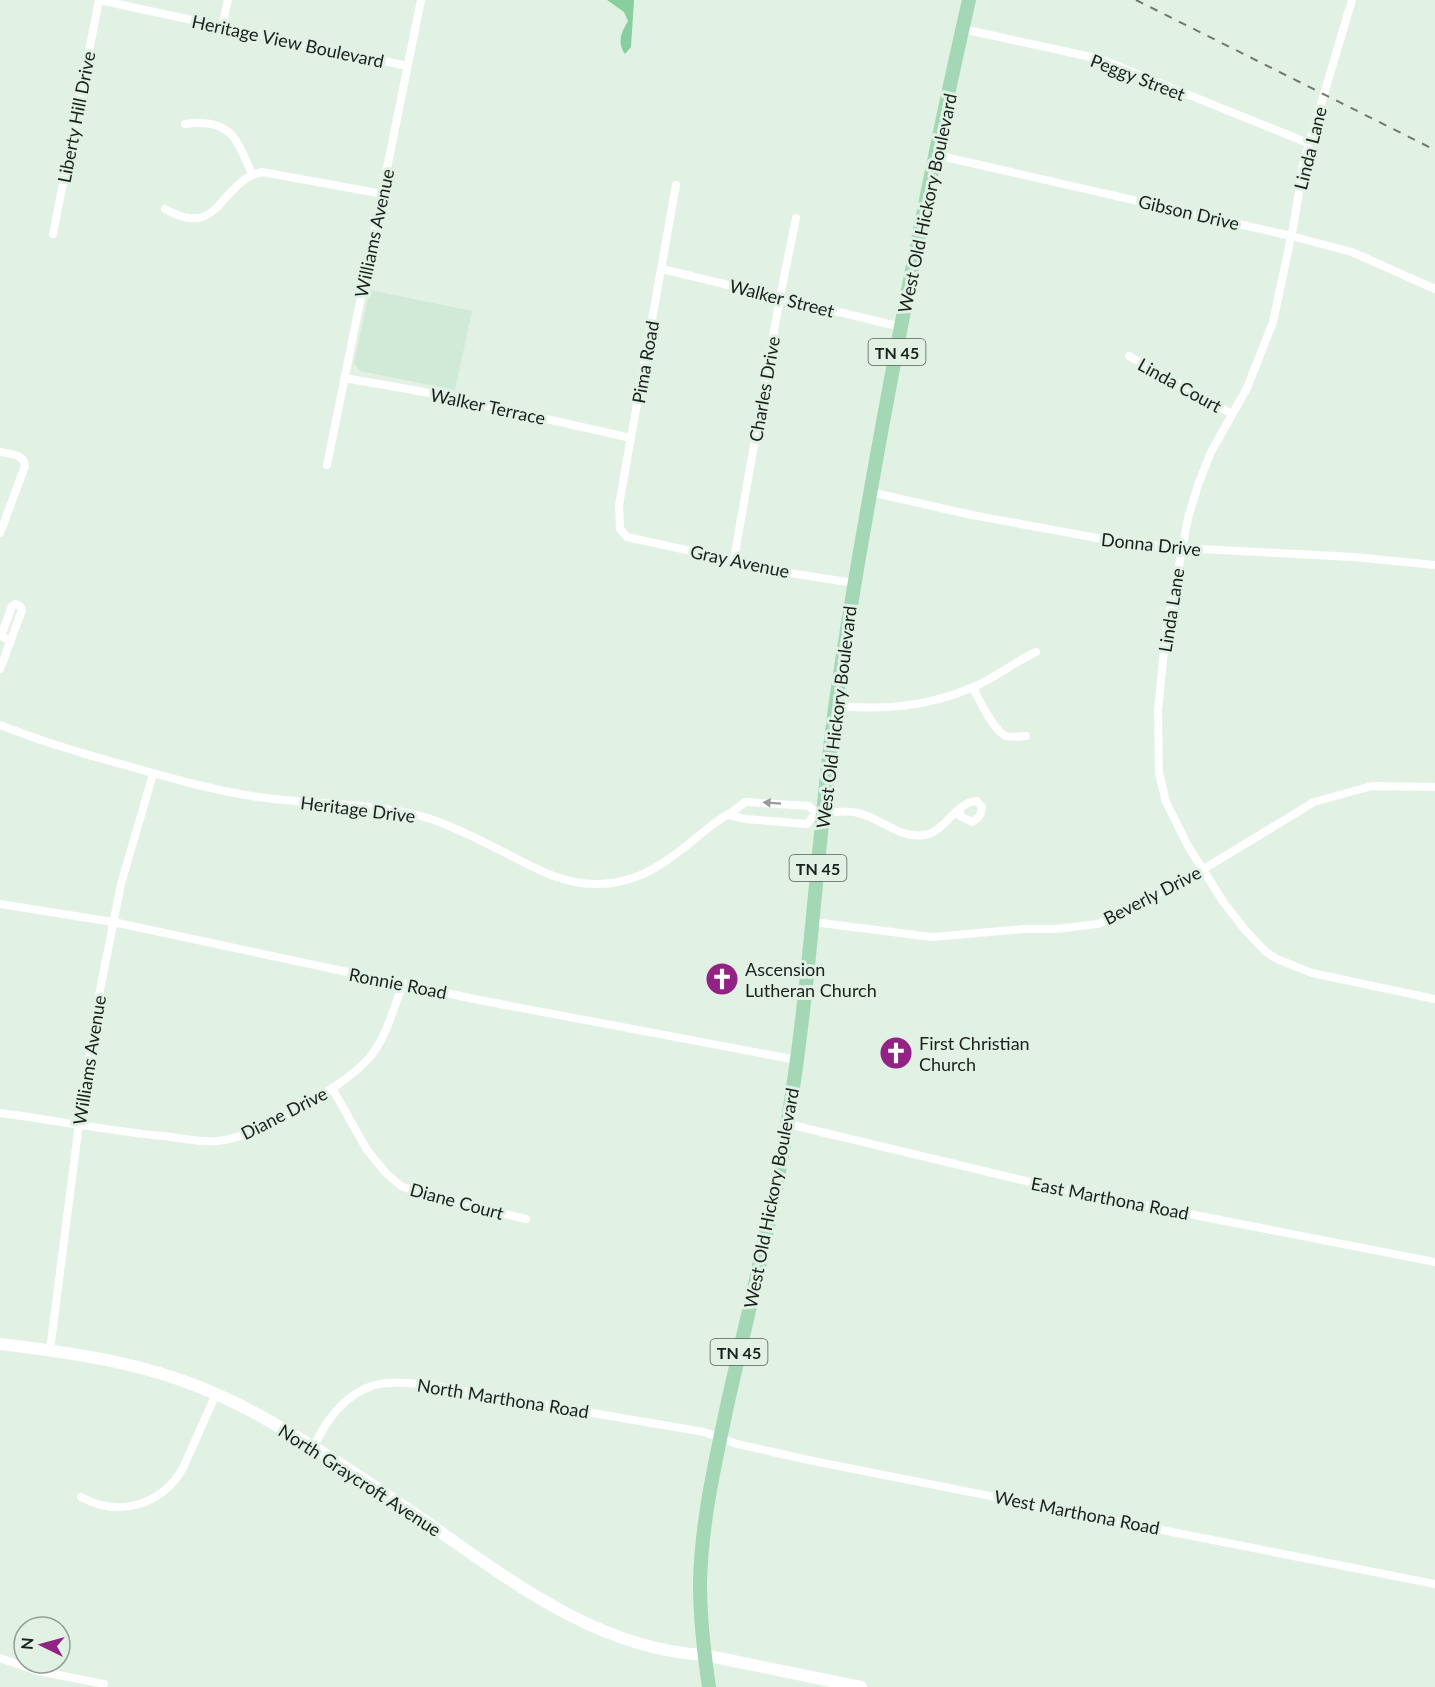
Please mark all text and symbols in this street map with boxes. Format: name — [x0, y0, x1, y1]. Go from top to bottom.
street label: Heritage View Boulevard — [190, 10, 386, 72]
street label: Liberty Hill Drive — [52, 49, 100, 185]
street label: Peggy Street — [1088, 49, 1189, 105]
street label: West Old Hickory Boulevard — [893, 91, 961, 315]
street label: Linda Lane — [1289, 104, 1331, 192]
street label: Williams Avenue — [350, 167, 398, 299]
street label: Gibson Drive — [1136, 190, 1242, 234]
street label: Walker Street — [727, 274, 837, 322]
street label: Pima Road — [627, 319, 663, 405]
street label: Charles Drive — [744, 335, 784, 443]
road number: TN 45 — [868, 339, 926, 365]
street label: Linda Court — [1134, 353, 1226, 417]
street label: Walker Terrace — [428, 383, 548, 429]
street label: Donna Drive — [1100, 528, 1202, 560]
street label: Gray Avenue — [689, 540, 791, 582]
street label: Linda Lane — [1153, 566, 1189, 654]
street label: West Old Hickory Boulevard — [811, 604, 861, 830]
street label: Heritage Drive — [299, 791, 417, 827]
one-way arrow — [762, 798, 781, 808]
road number: TN 45 — [790, 855, 846, 881]
street label: Beverly Drive — [1100, 861, 1204, 929]
place label: Ascension Lutheran Church — [745, 958, 877, 1001]
church icon: Ascension Lutheran Church — [704, 961, 740, 997]
street label: Ronnie Road — [347, 963, 449, 1003]
street label: Williams Avenue — [68, 994, 110, 1126]
place label: First Christian Church — [919, 1032, 1030, 1075]
church icon: First Christian Church — [878, 1035, 914, 1071]
street label: Diane Drive — [237, 1082, 331, 1144]
street label: West Old Hickory Boulevard — [739, 1086, 803, 1310]
street label: East Marthona Road — [1029, 1172, 1191, 1224]
street label: Diane Court — [408, 1178, 507, 1224]
road number: TN 45 — [710, 1339, 768, 1365]
street label: North Marthona Road — [416, 1374, 590, 1422]
street label: North Graycroft Avenue — [275, 1419, 445, 1541]
street label: West Marthona Road — [992, 1485, 1162, 1539]
north arrow — [12, 1615, 72, 1675]
text: N — [17, 1637, 37, 1651]

